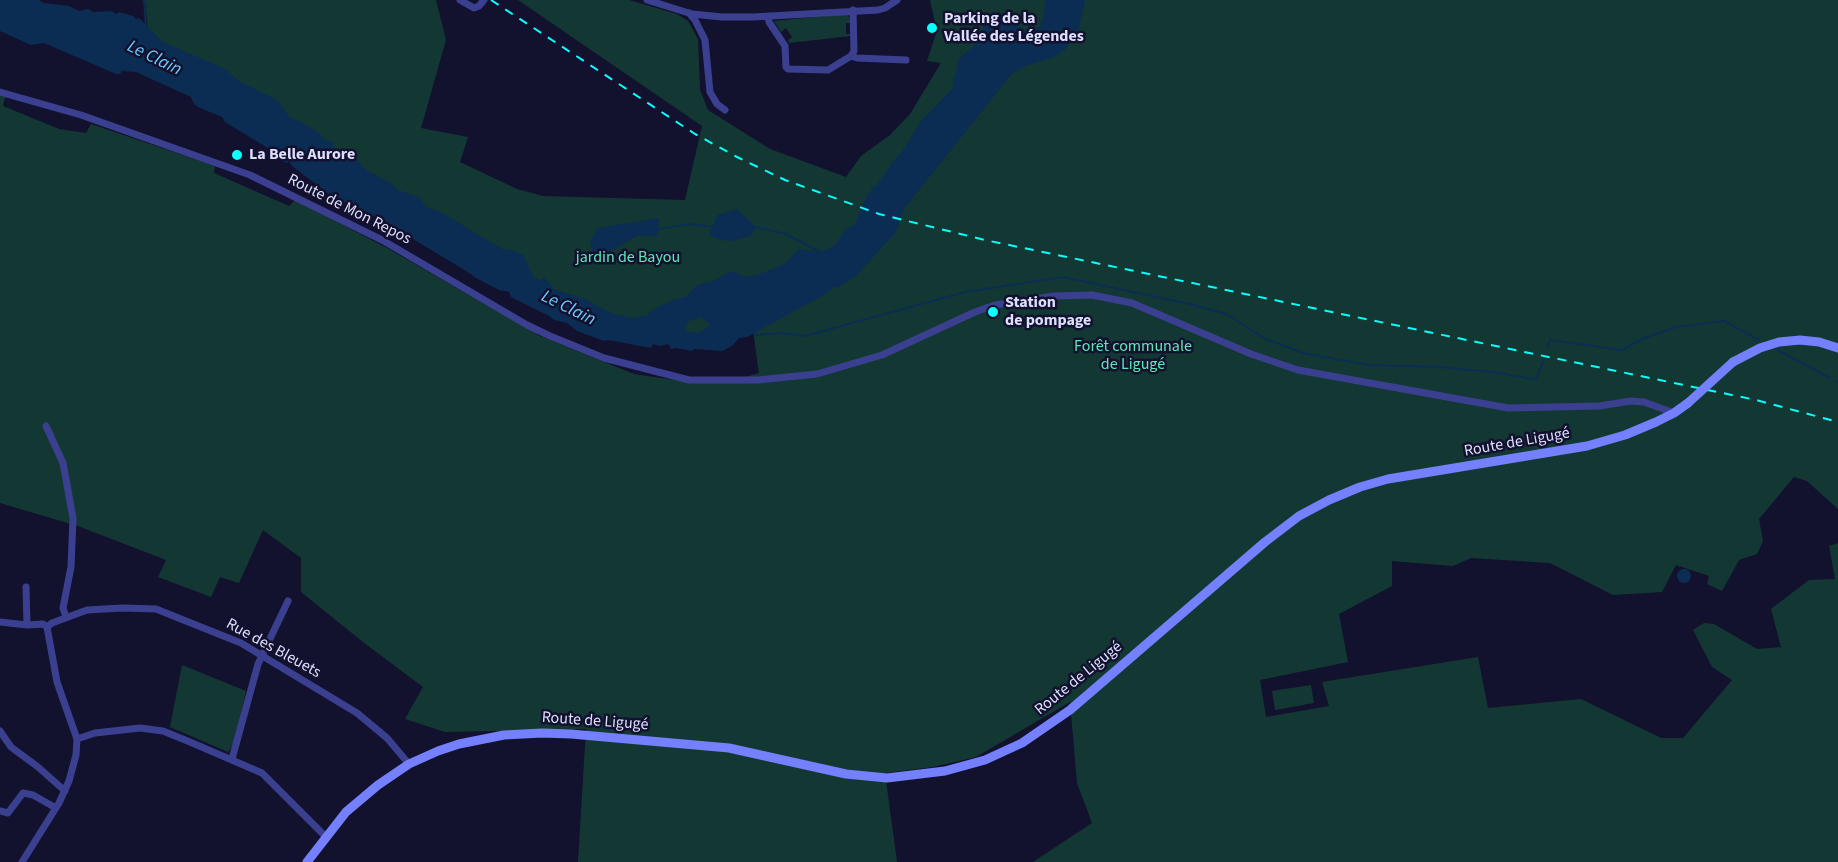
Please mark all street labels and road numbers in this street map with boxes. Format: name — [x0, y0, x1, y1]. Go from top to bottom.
street label: Route de Mon Repos — [284, 171, 414, 249]
street label: Route de Ligugé — [1463, 424, 1571, 462]
street label: Rue des Bleuets — [222, 615, 324, 683]
street label: Route de Ligugé — [1031, 638, 1127, 720]
street label: Route de Ligugé — [541, 709, 649, 735]

